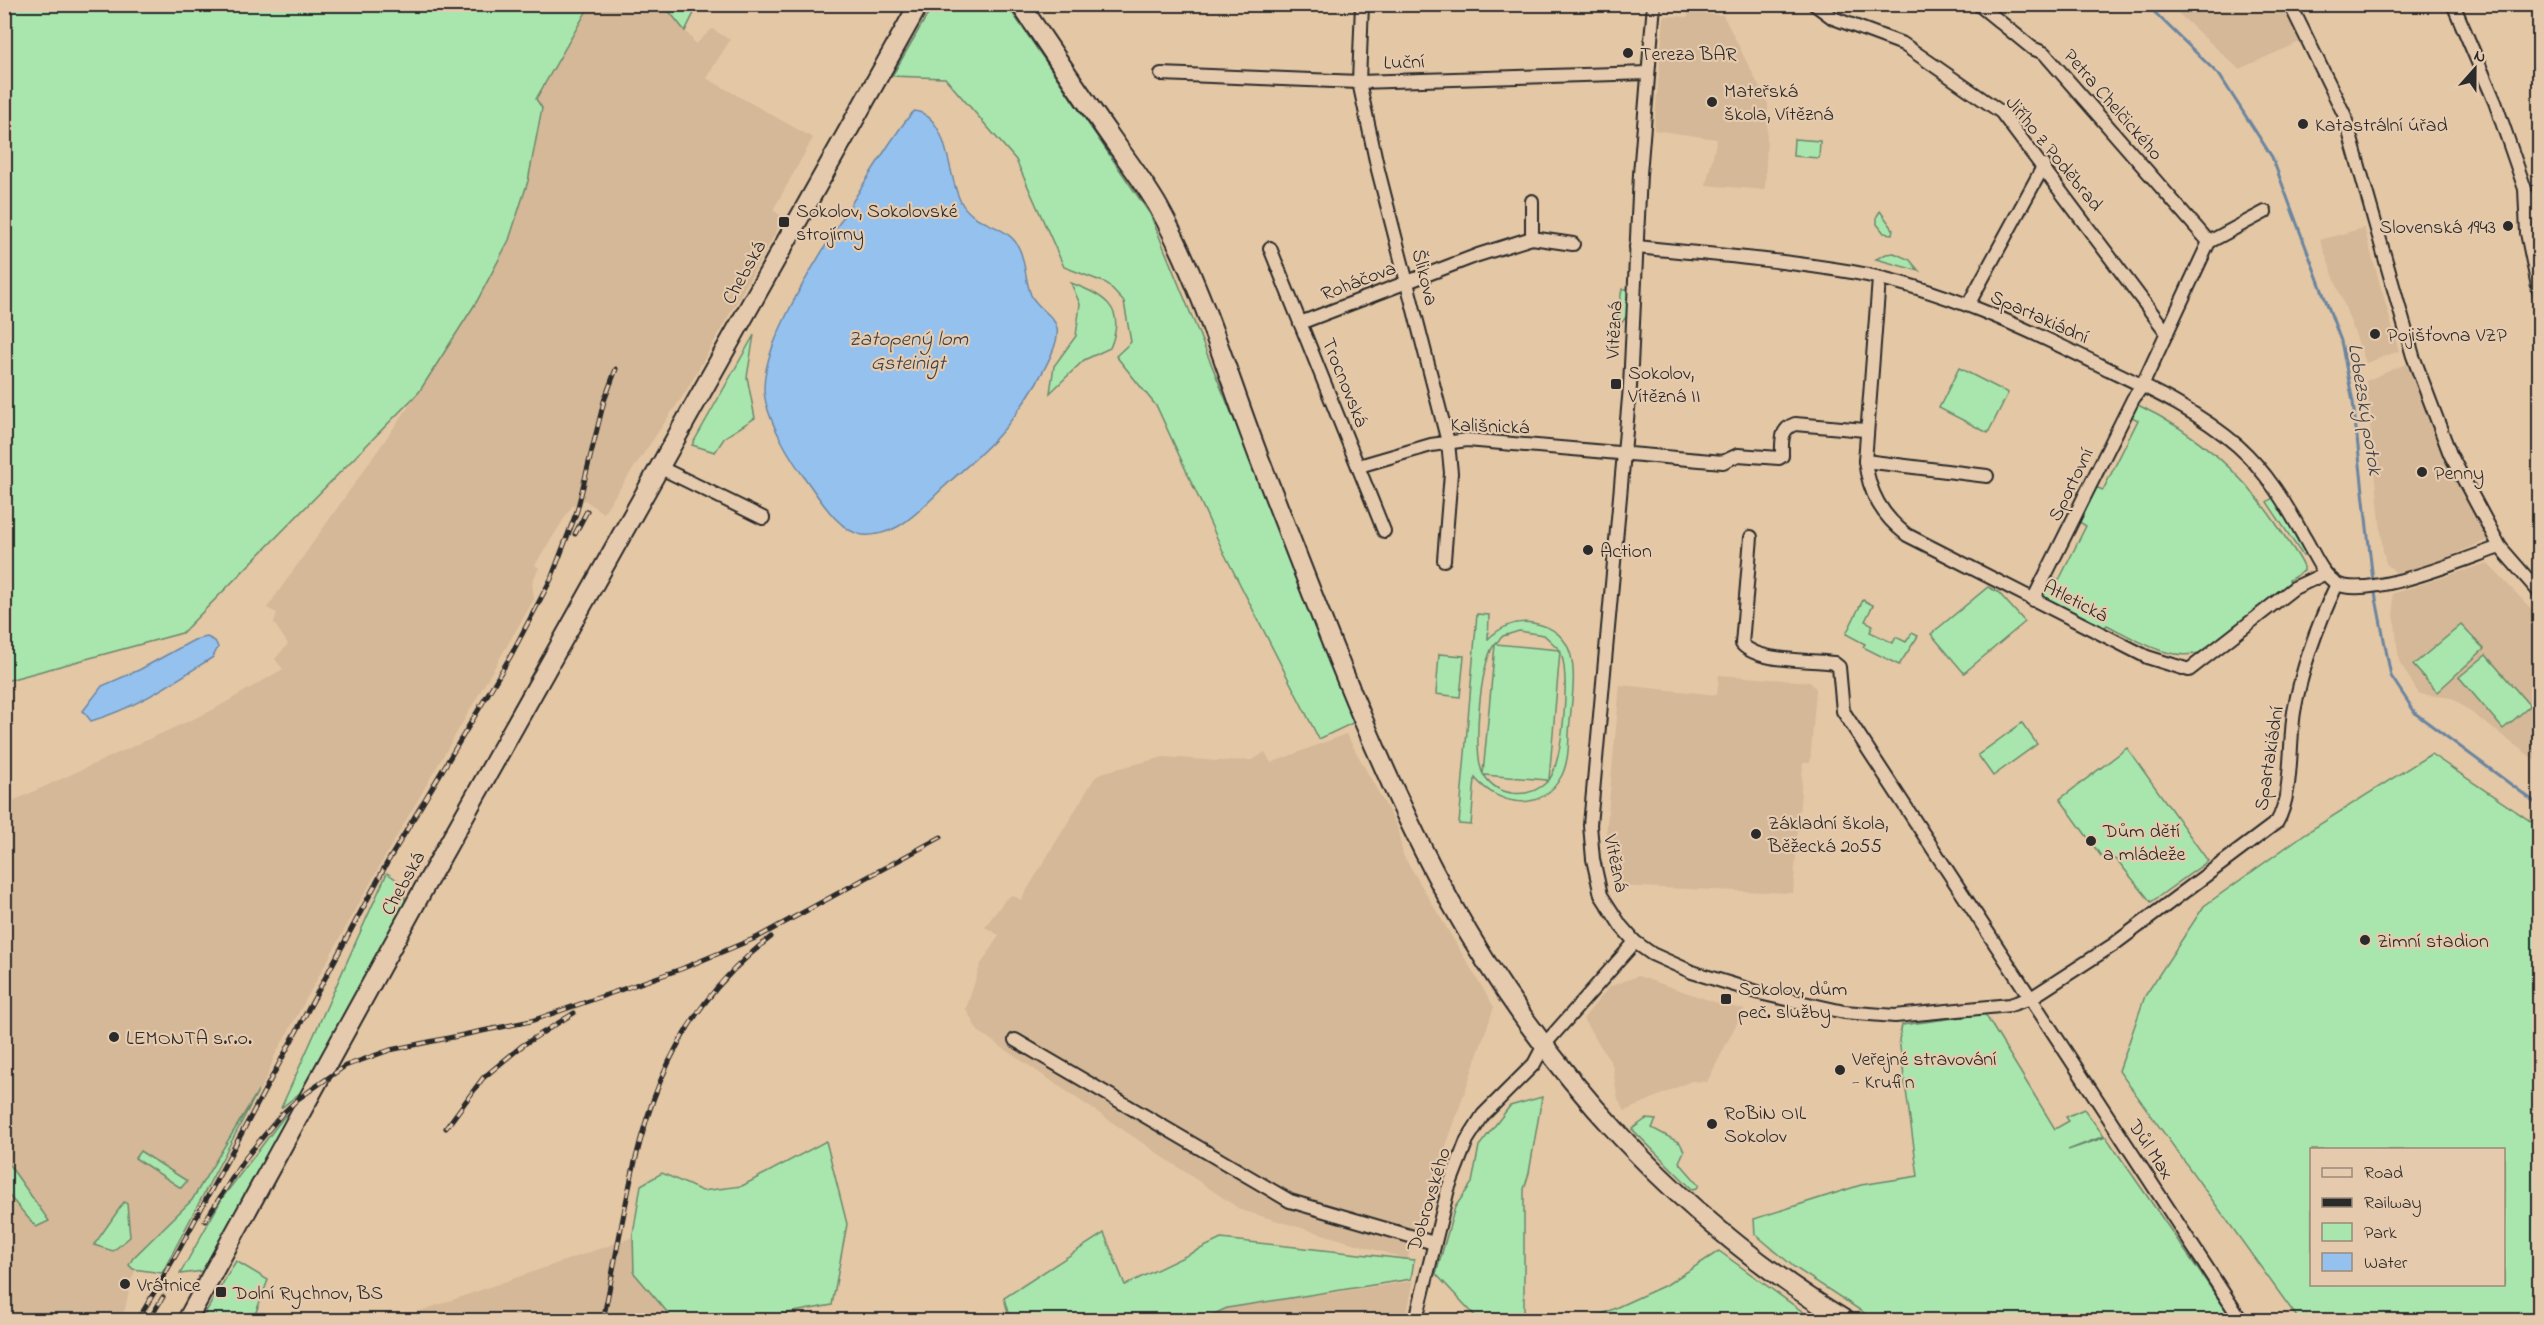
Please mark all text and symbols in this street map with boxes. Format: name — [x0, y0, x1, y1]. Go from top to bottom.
north arrow — [2445, 39, 2505, 99]
place label: Tereza BAR — [1640, 41, 1738, 70]
street label: Petra Chelčického — [2055, 43, 2169, 168]
text: N — [2470, 44, 2489, 70]
marker: Tereza BAR — [1621, 46, 1635, 60]
street label: Luční — [1383, 48, 1425, 79]
place label: Mateřská škola, Vítězná — [1724, 78, 1833, 130]
street label: Jiřího z Poděbrad — [1997, 91, 2109, 219]
marker: Mateřská škola, Vítězná — [1705, 95, 1719, 109]
place label: Katastrální úřad — [2315, 112, 2448, 141]
marker: Katastrální úřad — [2296, 117, 2310, 131]
place label: Sokolov, Sokolovské strojírny — [796, 198, 958, 250]
place label: Slovenská 1943 — [2379, 214, 2496, 243]
marker: Sokolov, Sokolovské strojírny — [777, 215, 791, 229]
marker: Slovenská 1943 — [2501, 219, 2515, 233]
street label: Chebská — [716, 236, 775, 310]
street label: Šlikova — [1403, 246, 1445, 309]
street label: Roháčova — [1317, 255, 1401, 310]
street label: Spartakiádní — [1985, 284, 2093, 353]
street label: Vítězná — [1599, 300, 1631, 361]
place label: Pojišťovna VZP — [2387, 322, 2507, 351]
water label: Zatopený lom Gsteinigt — [848, 325, 969, 380]
marker: Pojišťovna VZP — [2368, 327, 2382, 341]
street label: Trocnovská — [1313, 334, 1375, 432]
water label: Lobezský potok — [2339, 341, 2389, 478]
place label: Sokolov, Vítězná II — [1627, 360, 1700, 412]
marker: Sokolov, Vítězná II — [1609, 377, 1623, 391]
street label: Kališnická — [1450, 412, 1530, 443]
street label: Sportovní — [2042, 443, 2103, 527]
place label: Penny — [2434, 460, 2484, 489]
marker: Penny — [2415, 465, 2429, 479]
place label: Action — [1600, 538, 1652, 567]
marker: Action — [1581, 543, 1595, 557]
street label: Atletická — [2037, 574, 2112, 631]
street label: Spartakiádní — [2248, 704, 2293, 813]
place label: Základní škola, Běžecká 2055 — [1767, 810, 1888, 862]
place label: Dům dětí a mládeže — [2102, 818, 2185, 870]
marker: Základní škola, Běžecká 2055 — [1749, 827, 1763, 841]
street label: Vítězná — [1594, 831, 1635, 895]
marker: Dům dětí a mládeže — [2084, 834, 2098, 848]
street label: Chebská — [375, 847, 434, 921]
place label: Zimní stadion — [2377, 928, 2489, 957]
marker: Zimní stadion — [2358, 933, 2372, 947]
place label: Sokolov, dům peč. služby — [1738, 976, 1847, 1028]
marker: Sokolov, dům peč. služby — [1719, 992, 1733, 1006]
place label: LEMONTA s.r.o. — [126, 1025, 252, 1054]
marker: LEMONTA s.r.o. — [107, 1030, 121, 1044]
place label: Veřejné stravování - Krufin — [1851, 1046, 1997, 1098]
marker: Veřejné stravování - Krufin — [1833, 1063, 1847, 1077]
place label: RoBiN OIL Sokolov — [1724, 1100, 1807, 1152]
street label: Důl Max — [2119, 1114, 2180, 1186]
marker: RoBiN OIL Sokolov — [1705, 1117, 1719, 1131]
street label: Dobrovského — [1401, 1144, 1460, 1256]
legend — [2310, 1148, 2505, 1286]
text: Road — [2364, 1161, 2403, 1187]
text: Railway — [2364, 1191, 2421, 1217]
text: Park — [2364, 1221, 2397, 1247]
text: Water — [2364, 1251, 2408, 1277]
place label: Vrátnice — [136, 1272, 201, 1301]
marker: Vrátnice — [118, 1277, 132, 1291]
place label: Dolní Rychnov, BS — [232, 1280, 383, 1309]
marker: Dolní Rychnov, BS — [214, 1285, 228, 1299]

